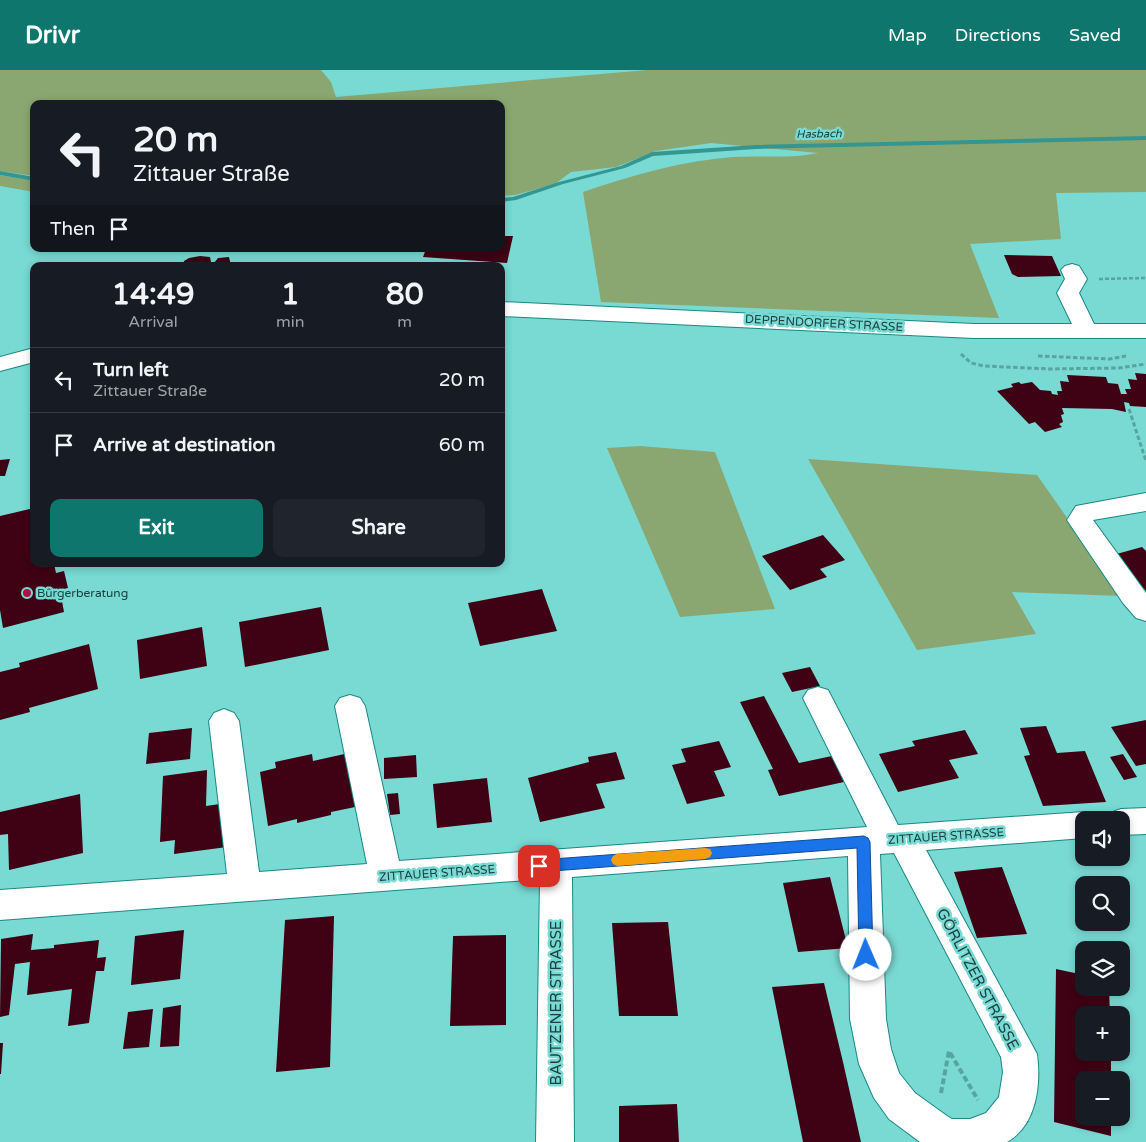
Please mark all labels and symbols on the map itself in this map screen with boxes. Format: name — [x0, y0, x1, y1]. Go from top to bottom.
water label: Hasbach — [796, 127, 842, 141]
street label: DEPPENDORFER STRASSE — [745, 312, 904, 334]
place label: Bürgerberatung — [37, 586, 128, 600]
marker: Bürgerberatung — [21, 587, 33, 599]
street label: ZITTAUER STRASSE — [888, 825, 1005, 847]
pin — [518, 845, 560, 887]
street label: ZITTAUER STRASSE — [379, 862, 496, 884]
street label: GÖRLITZER STRASSE — [933, 905, 1023, 1053]
street label: BAUTZENER STRASSE — [547, 921, 565, 1085]
position arrow — [839, 928, 891, 980]

